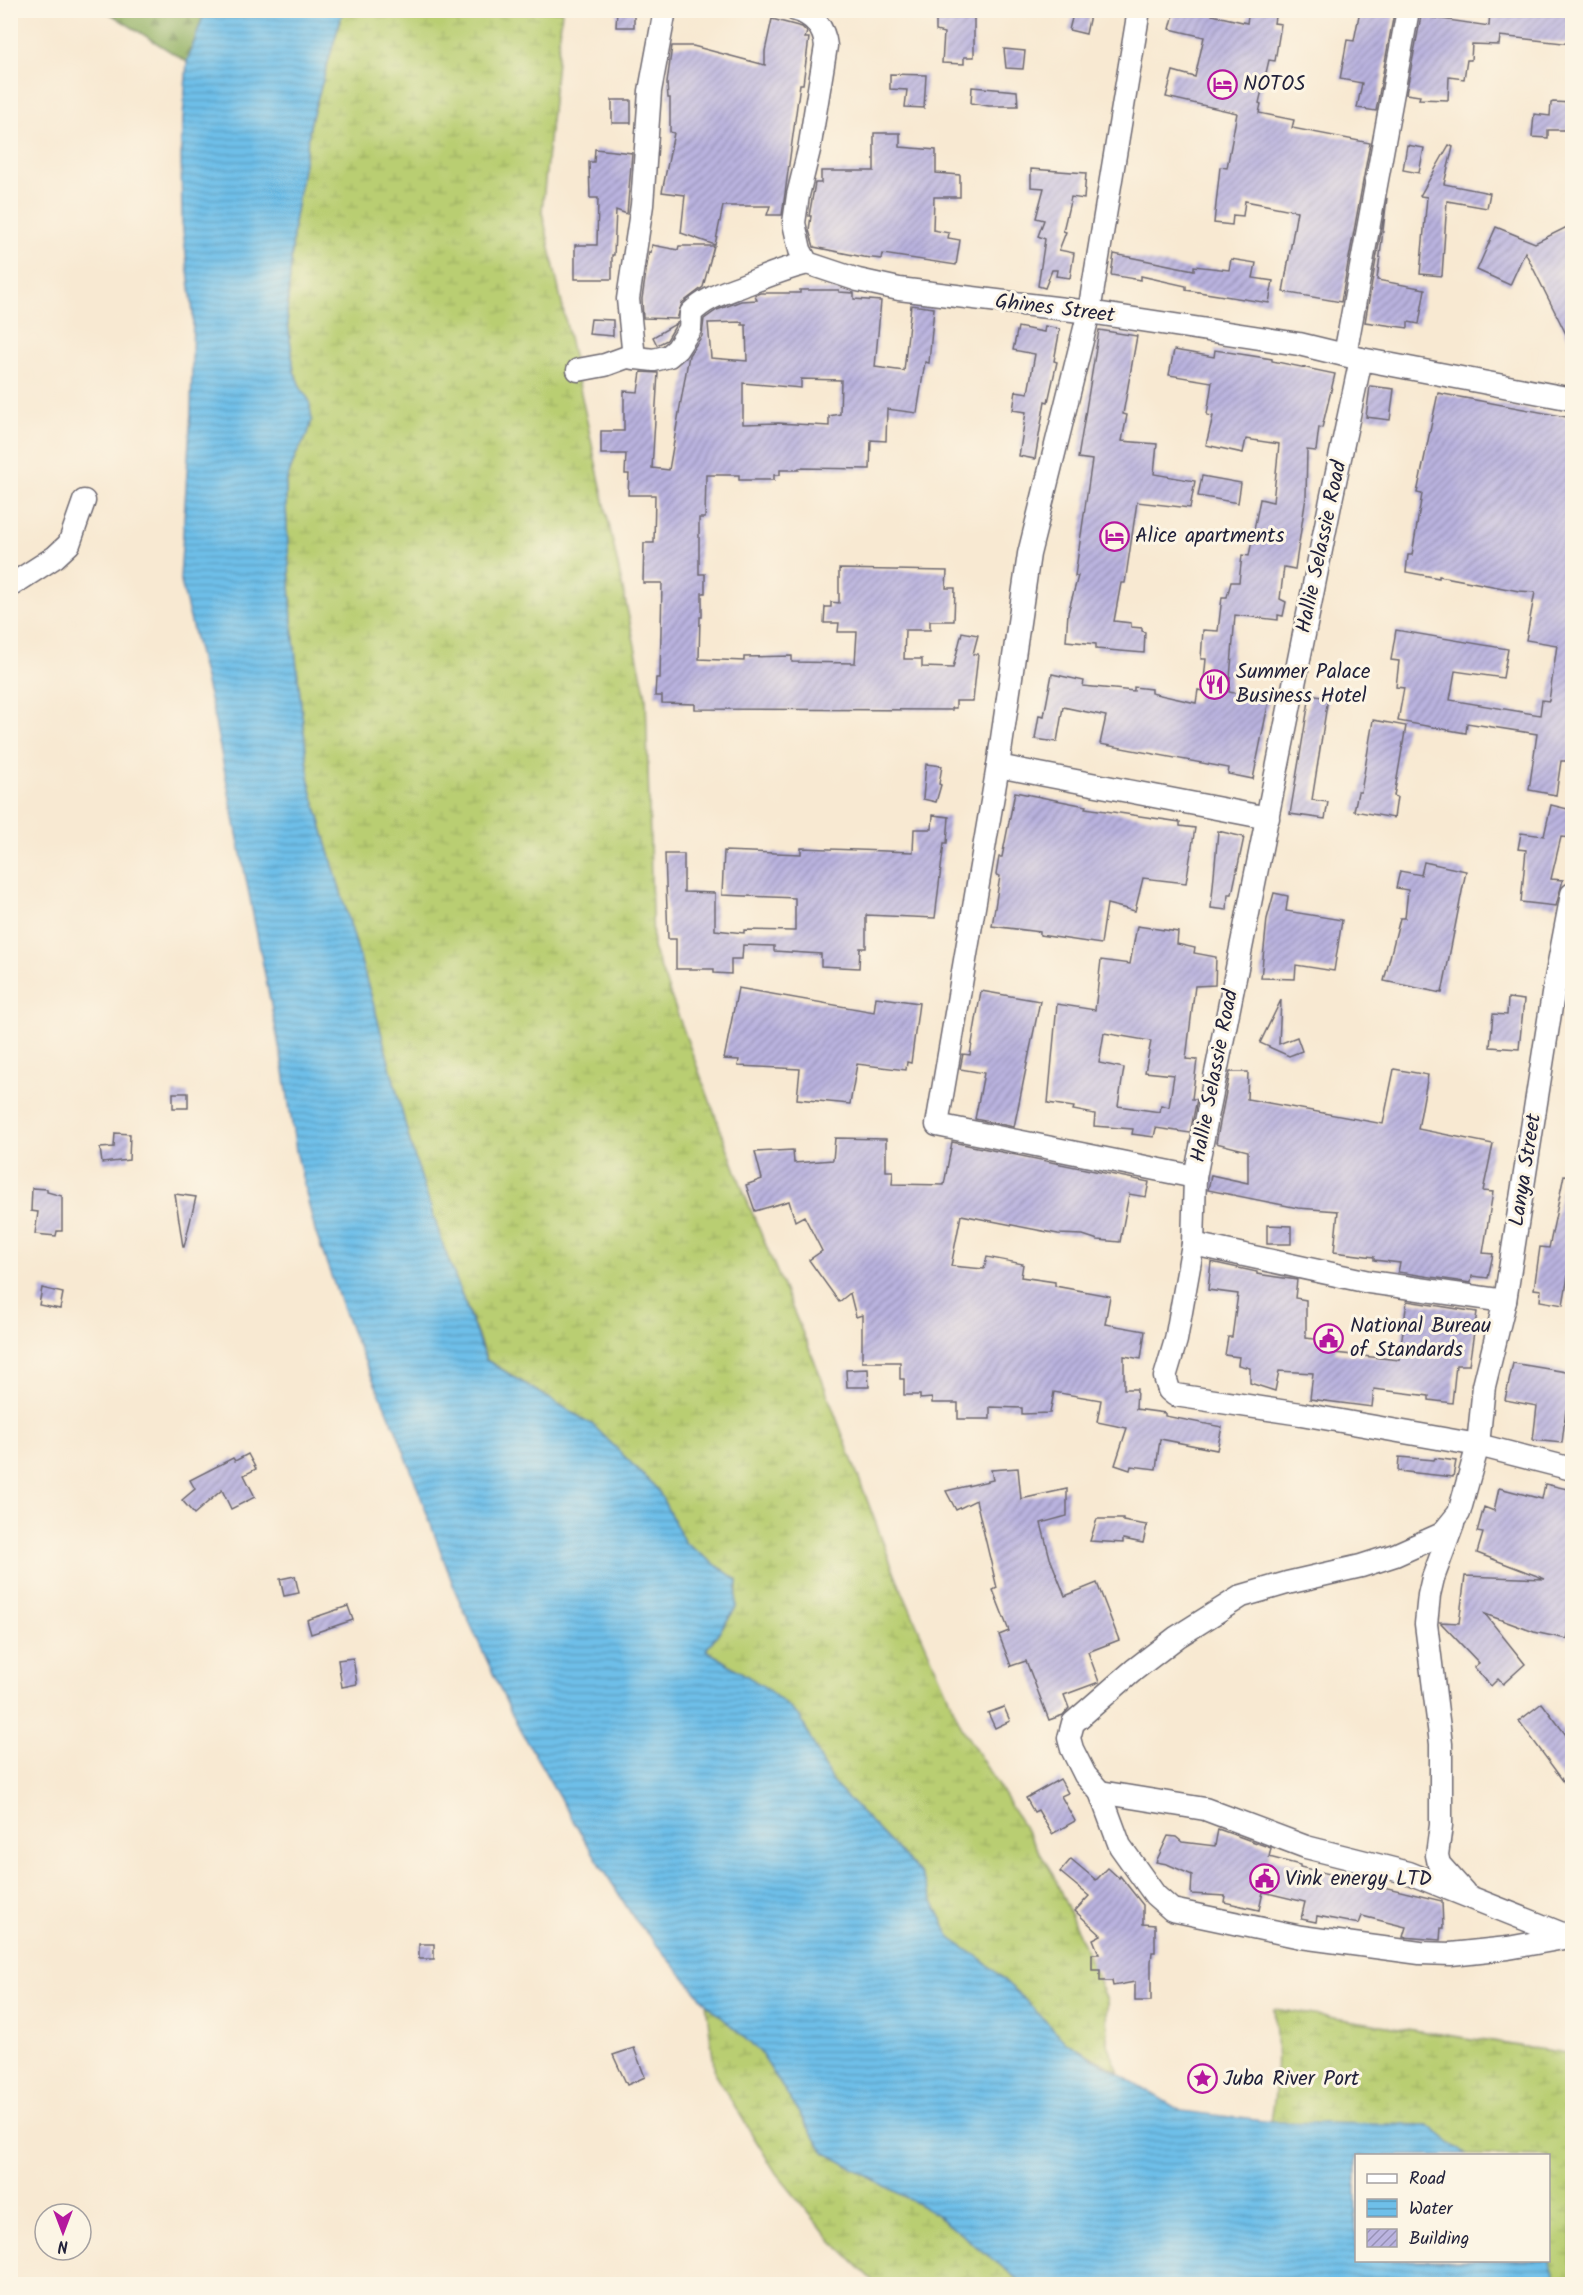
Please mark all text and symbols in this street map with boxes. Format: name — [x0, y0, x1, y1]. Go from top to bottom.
hotel icon: NOTOS — [1206, 68, 1238, 100]
place label: NOTOS — [1243, 68, 1305, 101]
street label: Ghines Street — [993, 285, 1118, 333]
street label: Hallie Selassie Road — [1288, 457, 1356, 636]
hotel icon: Alice apartments — [1098, 520, 1130, 552]
place label: Alice apartments — [1135, 520, 1284, 553]
place label: Summer Palace Business Hotel — [1236, 656, 1371, 713]
restaurant icon: Summer Palace Business Hotel — [1199, 668, 1231, 700]
street label: Hallie Selassie Road — [1182, 986, 1248, 1165]
street label: Lanya Street — [1501, 1110, 1551, 1229]
place label: National Bureau of Standards — [1350, 1310, 1491, 1367]
public building icon: National Bureau of Standards — [1313, 1322, 1345, 1354]
public building icon: Vink energy LTD — [1248, 1863, 1280, 1895]
place label: Vink energy LTD — [1285, 1863, 1432, 1896]
place icon: Juba River Port — [1186, 2063, 1218, 2095]
place label: Juba River Port — [1223, 2063, 1360, 2096]
legend — [1355, 2154, 1550, 2262]
text: Road — [1409, 2165, 1446, 2194]
text: Water — [1409, 2195, 1454, 2224]
north arrow — [33, 2202, 93, 2262]
text: Building — [1409, 2225, 1469, 2254]
text: N — [58, 2233, 68, 2258]

